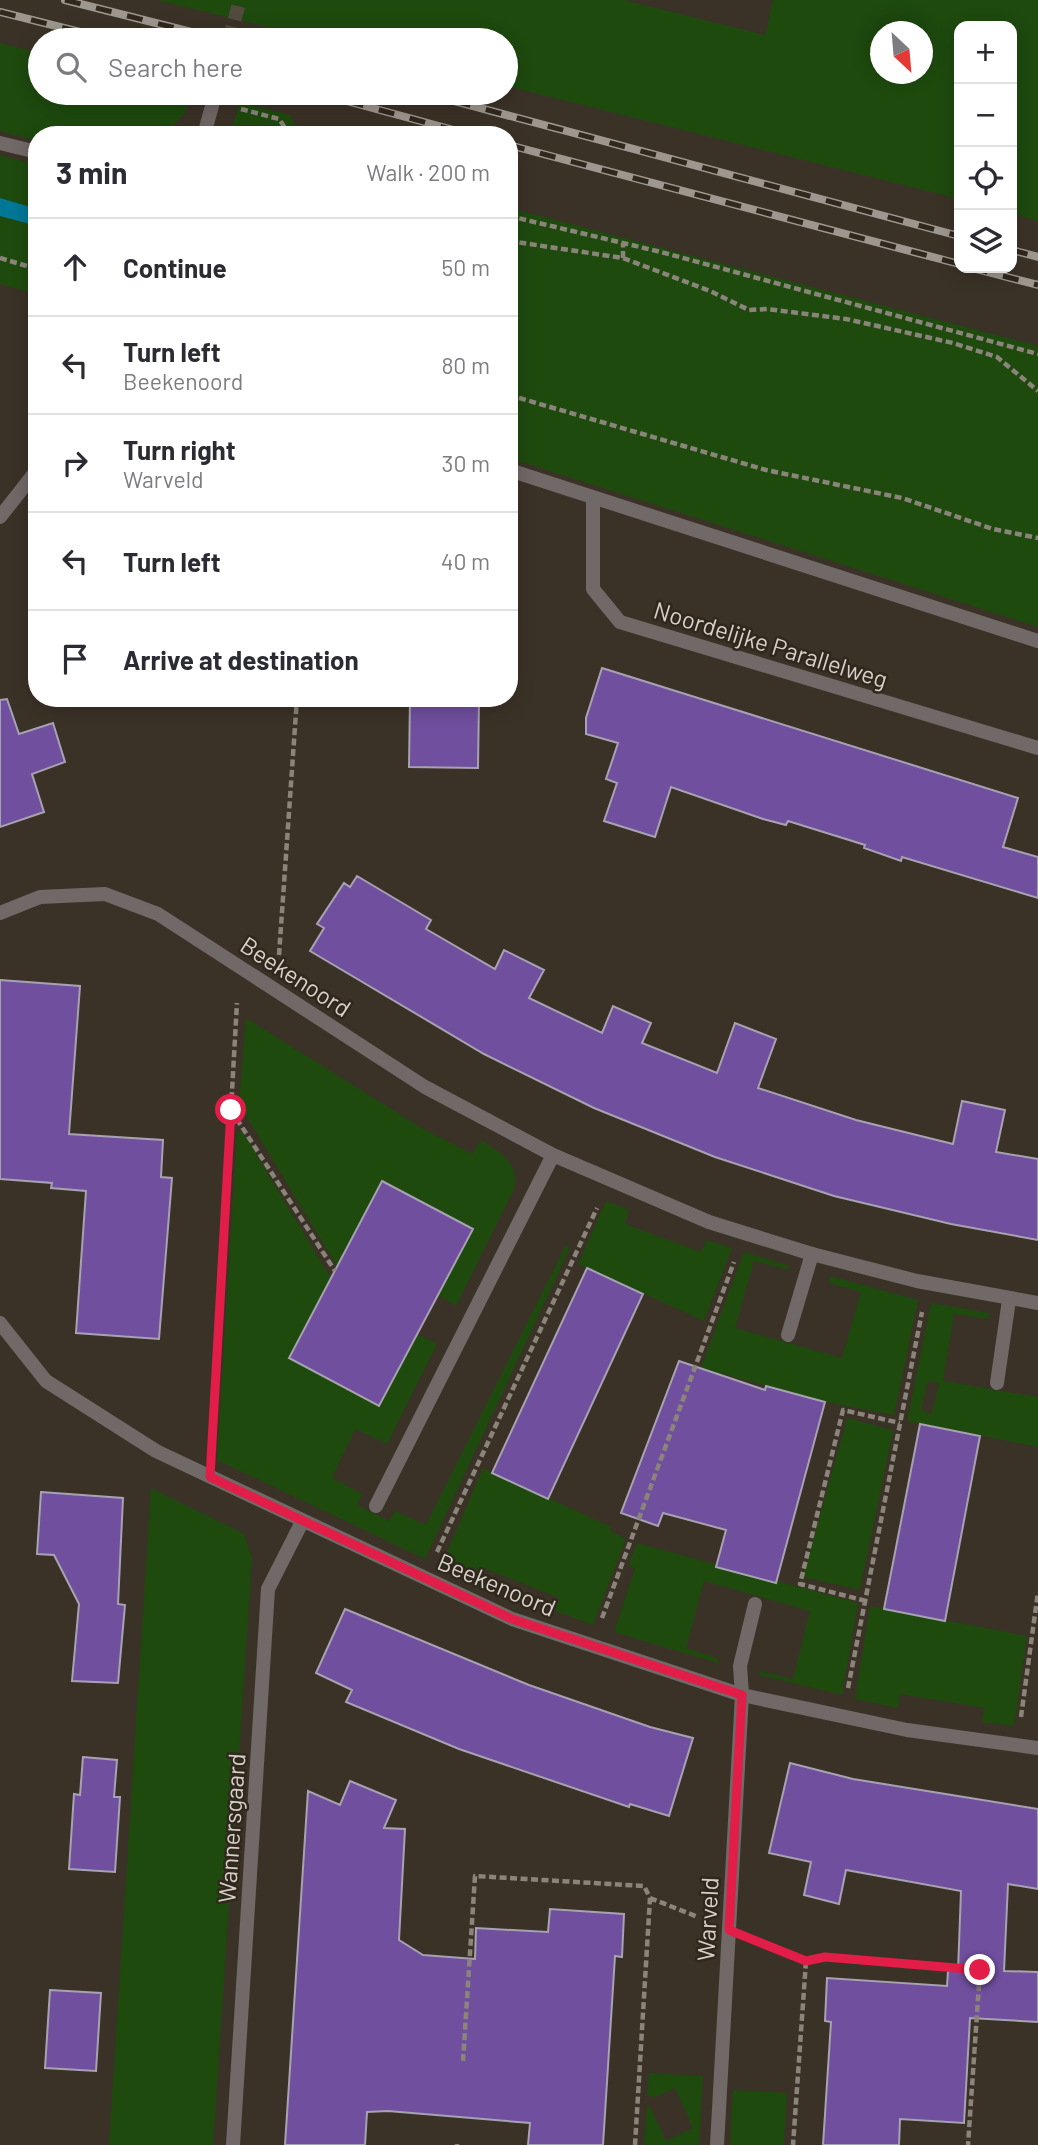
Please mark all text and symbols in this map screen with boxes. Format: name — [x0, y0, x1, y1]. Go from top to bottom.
north arrow — [870, 21, 933, 84]
map controls — [954, 21, 1017, 273]
button: + — [954, 21, 1017, 84]
search box — [28, 28, 518, 105]
icon: search — [52, 48, 90, 86]
text: Search here — [108, 51, 243, 82]
button: − — [954, 84, 1017, 147]
button: locate — [954, 147, 1017, 210]
text: 3 min — [56, 154, 127, 190]
text: Walk · 200 m — [366, 158, 490, 186]
button: layers — [954, 210, 1017, 273]
icon: ahead — [56, 248, 94, 286]
text: Continue — [123, 252, 227, 283]
text: 50 m — [442, 253, 490, 281]
text: Turn left — [123, 336, 221, 367]
icon: left — [56, 346, 94, 384]
text: 80 m — [441, 351, 490, 379]
text: Beekenoord — [123, 367, 243, 395]
text: Turn right — [123, 434, 236, 465]
icon: right — [56, 444, 94, 482]
text: 30 m — [442, 449, 490, 477]
text: Warveld — [123, 465, 204, 493]
icon: left — [56, 542, 94, 580]
text: Turn left — [123, 546, 221, 577]
text: 40 m — [441, 547, 490, 575]
street label: Noordelijke Parallelweg — [651, 595, 891, 693]
icon: arrive — [56, 640, 94, 678]
text: Arrive at destination — [123, 644, 359, 675]
street label: Beekenoord — [235, 930, 357, 1022]
route start — [215, 1094, 246, 1125]
street label: Beekenoord — [434, 1546, 560, 1622]
street label: Wannersgaard — [211, 1752, 251, 1904]
street label: Warveld — [690, 1876, 724, 1962]
route end — [964, 1954, 995, 1985]

